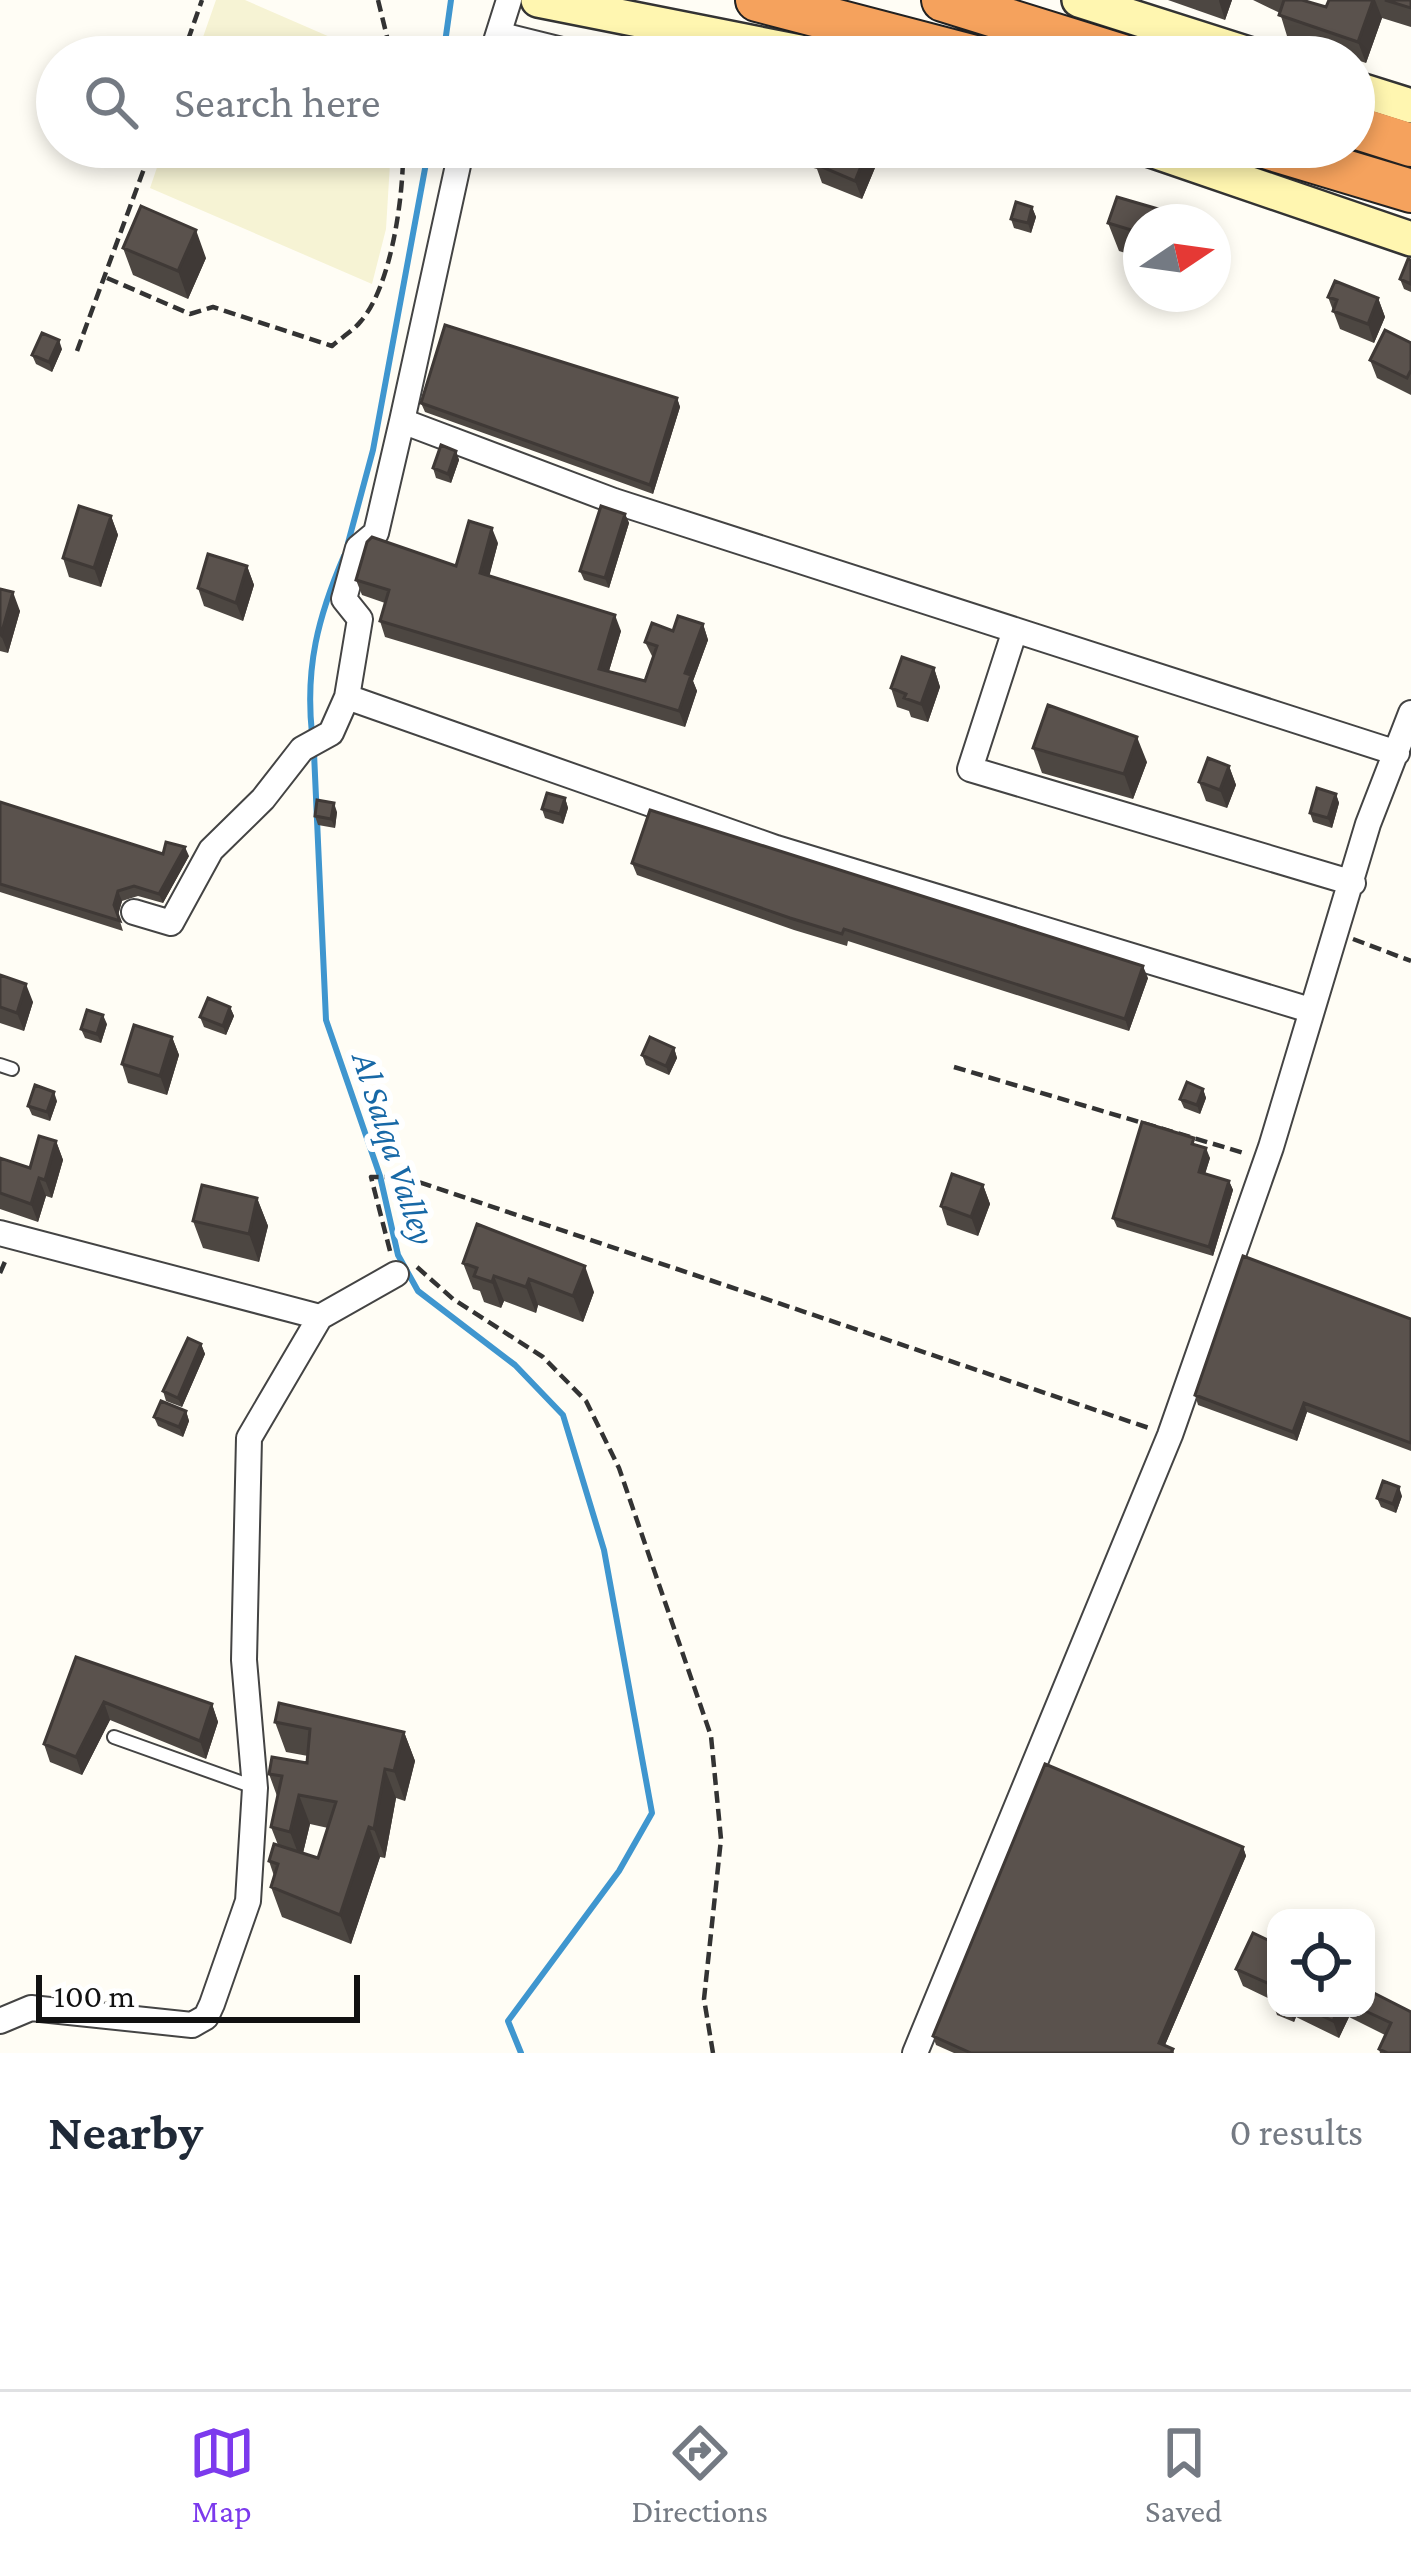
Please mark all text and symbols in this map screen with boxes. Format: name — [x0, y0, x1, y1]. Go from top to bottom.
search box — [36, 36, 1375, 168]
icon: search — [78, 69, 144, 135]
text: Search here — [174, 77, 381, 127]
north arrow — [1123, 204, 1231, 312]
water label: Al Salqa Valley — [343, 1045, 444, 1250]
map controls — [1267, 1909, 1375, 2017]
button: locate — [1267, 1909, 1375, 2017]
scale bar — [36, 1969, 360, 2022]
text: 100 m — [54, 1977, 135, 2014]
text: Nearby — [48, 2103, 203, 2160]
text: 0 results — [1229, 2110, 1363, 2153]
tab: Map — [189, 2420, 255, 2529]
tab: Directions — [632, 2420, 768, 2529]
tab: Saved — [1145, 2420, 1222, 2529]

